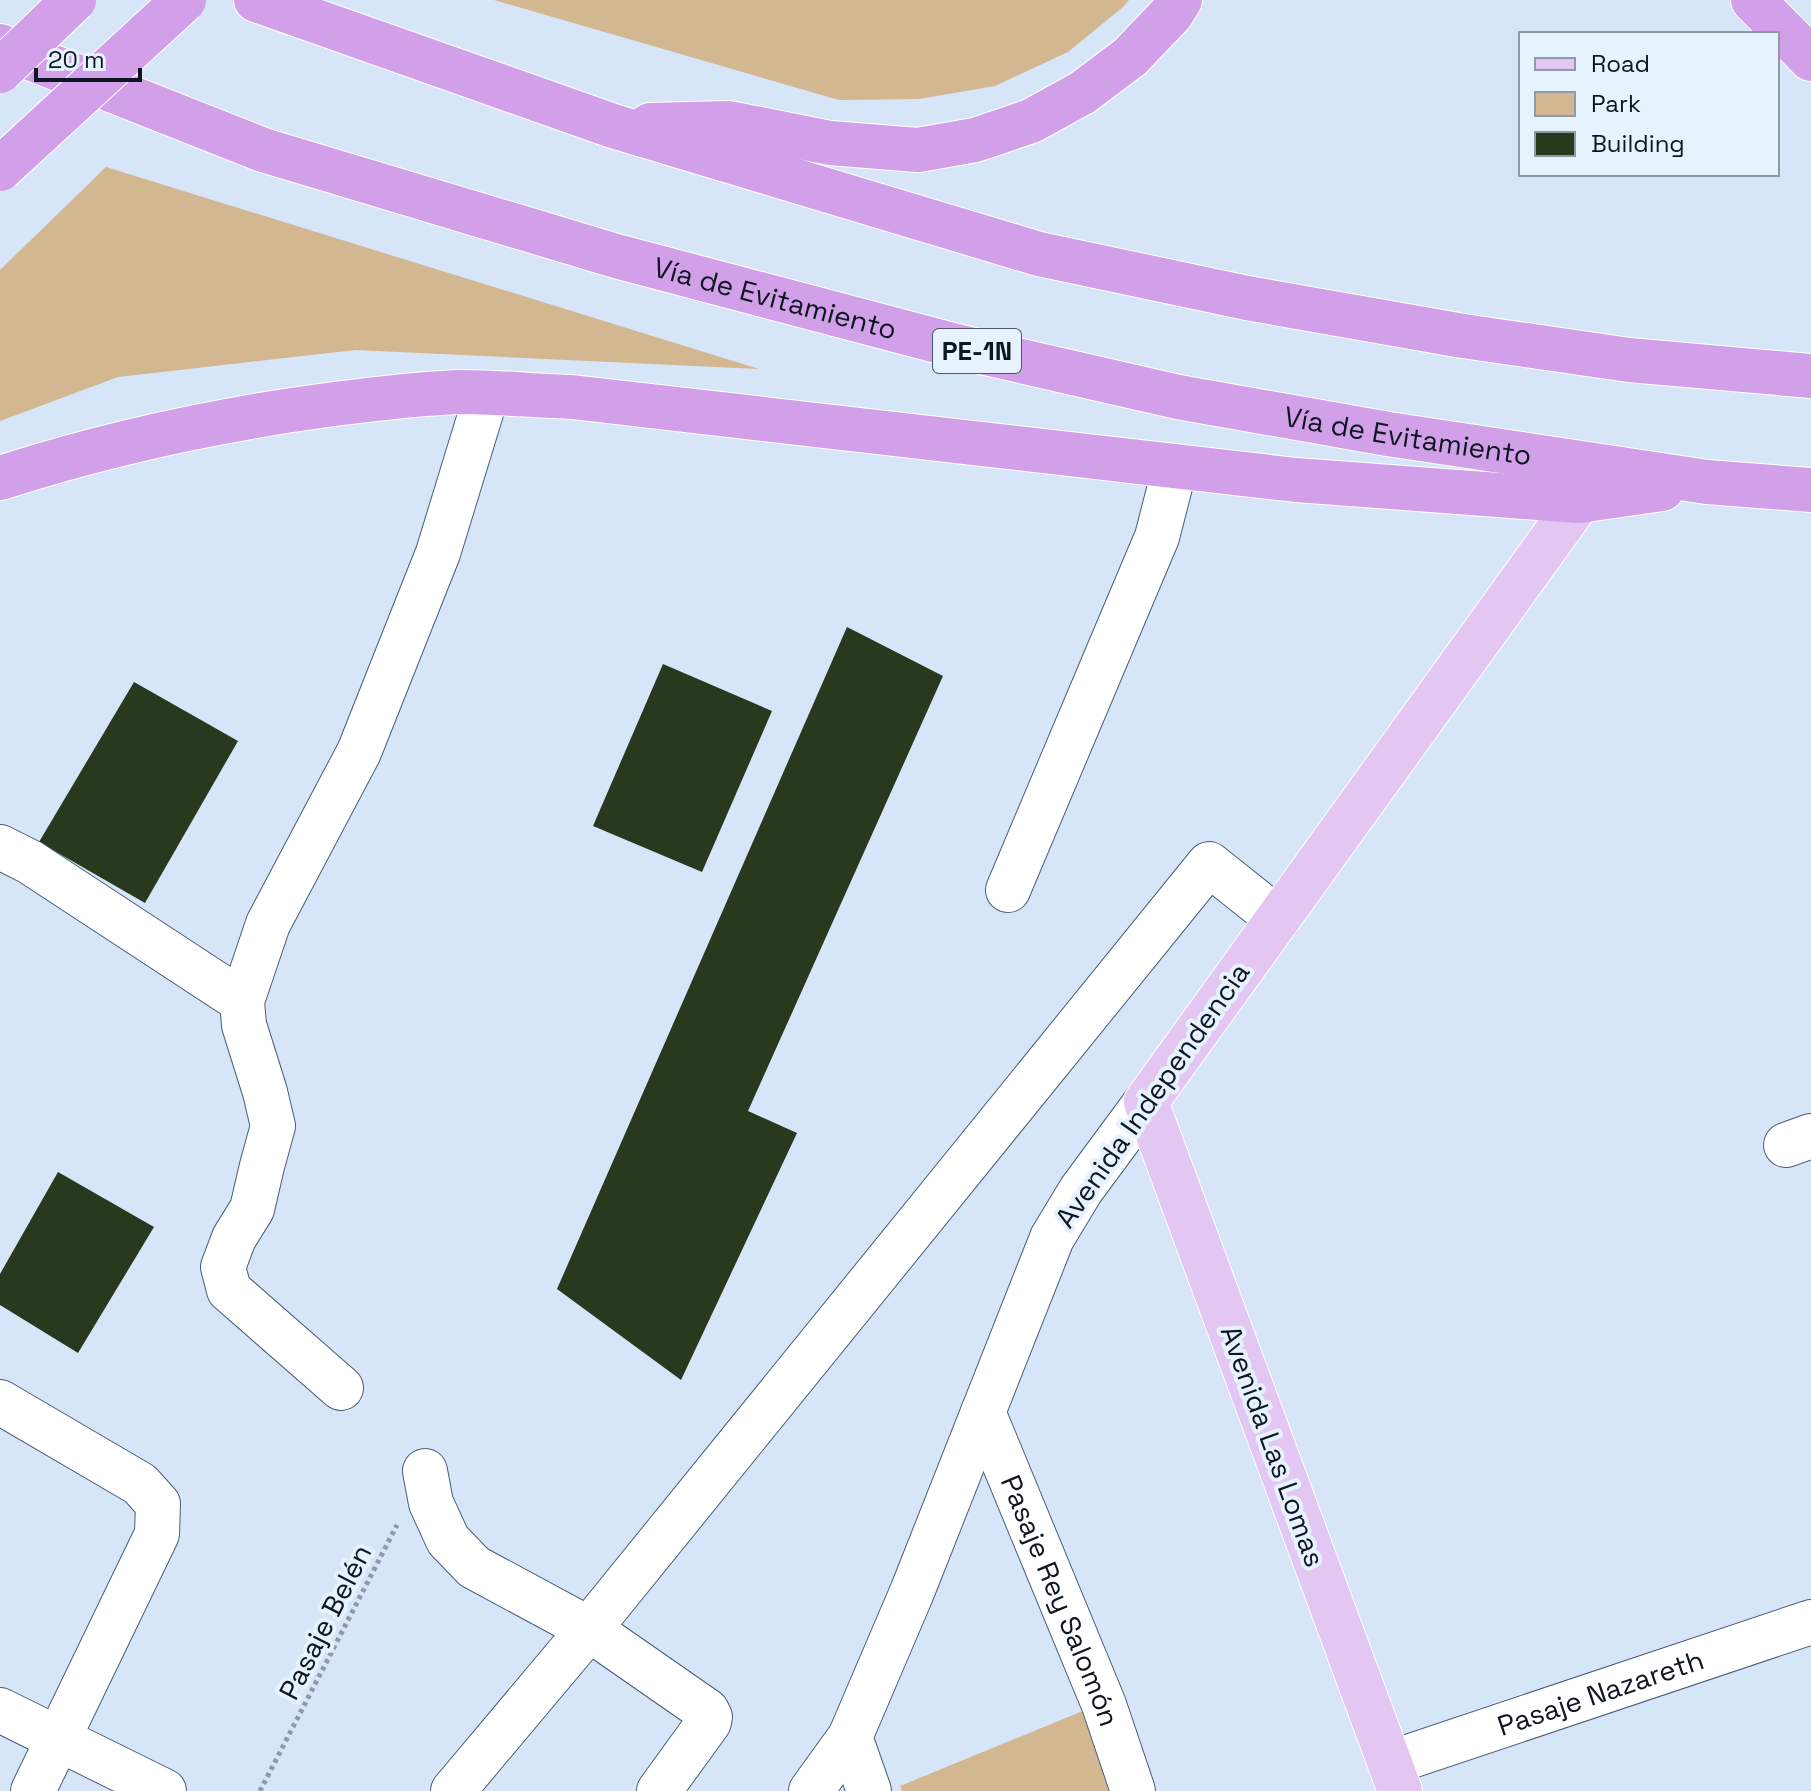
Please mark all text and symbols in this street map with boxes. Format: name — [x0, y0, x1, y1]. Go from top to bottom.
scale bar — [36, 32, 140, 82]
legend — [1519, 32, 1779, 176]
text: 20 m — [48, 44, 105, 75]
text: Road — [1591, 48, 1650, 79]
text: Park — [1591, 88, 1641, 119]
text: Building — [1591, 128, 1685, 159]
street label: Vía de Evitamiento — [650, 249, 901, 347]
road number: PE-1N — [933, 329, 1021, 373]
street label: Vía de Evitamiento — [1281, 398, 1534, 473]
street label: Avenida Independencia — [1047, 955, 1257, 1235]
street label: Avenida Las Lomas — [1213, 1320, 1333, 1572]
street label: Pasaje Rey Salomón — [993, 1470, 1128, 1731]
street label: Pasaje Belén — [270, 1538, 380, 1706]
street label: Pasaje Nazareth — [1493, 1641, 1708, 1744]

